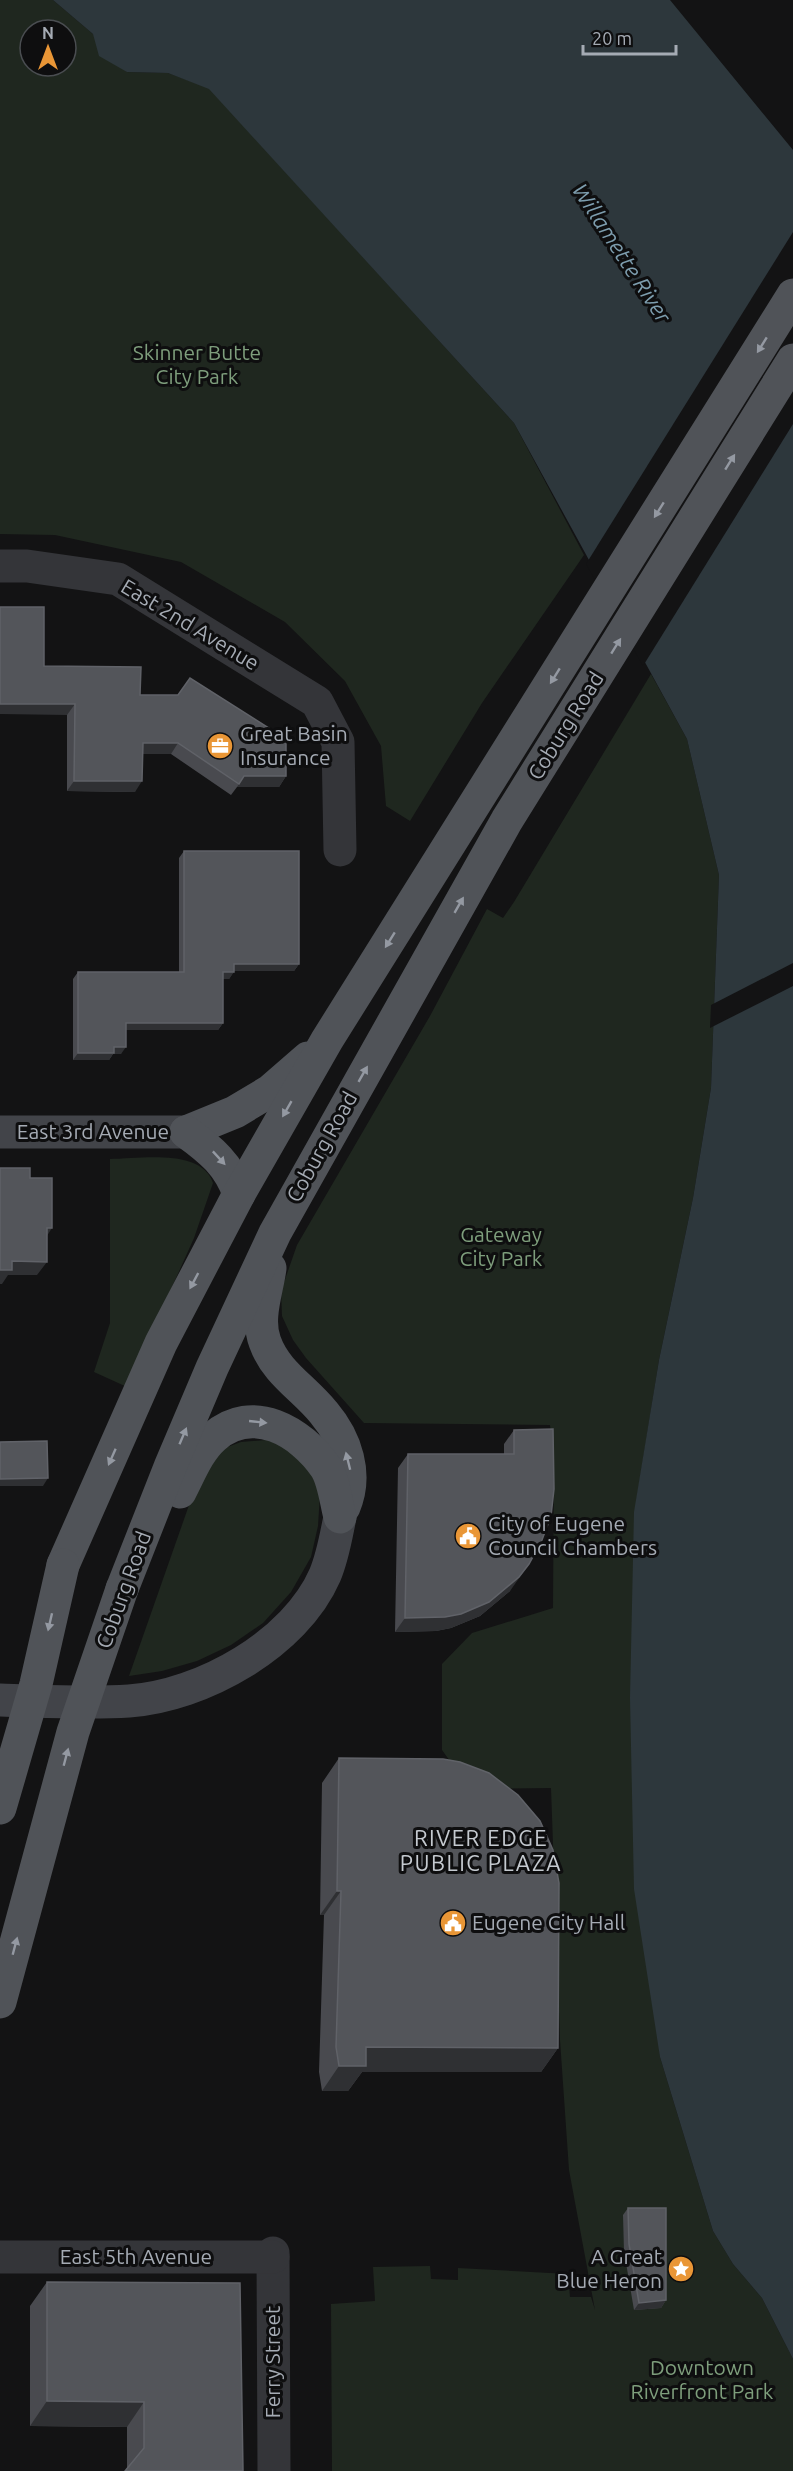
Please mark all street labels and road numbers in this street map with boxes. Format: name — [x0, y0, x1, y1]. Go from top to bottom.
street label: East 2nd Avenue — [117, 574, 264, 675]
street label: Coburg Road — [522, 667, 608, 784]
street label: Coburg Road — [281, 1087, 361, 1206]
street label: East 3rd Avenue — [17, 1119, 169, 1143]
street label: Coburg Road — [91, 1528, 155, 1651]
street label: East 5th Avenue — [60, 2244, 212, 2268]
street label: Ferry Street — [260, 2306, 284, 2418]

